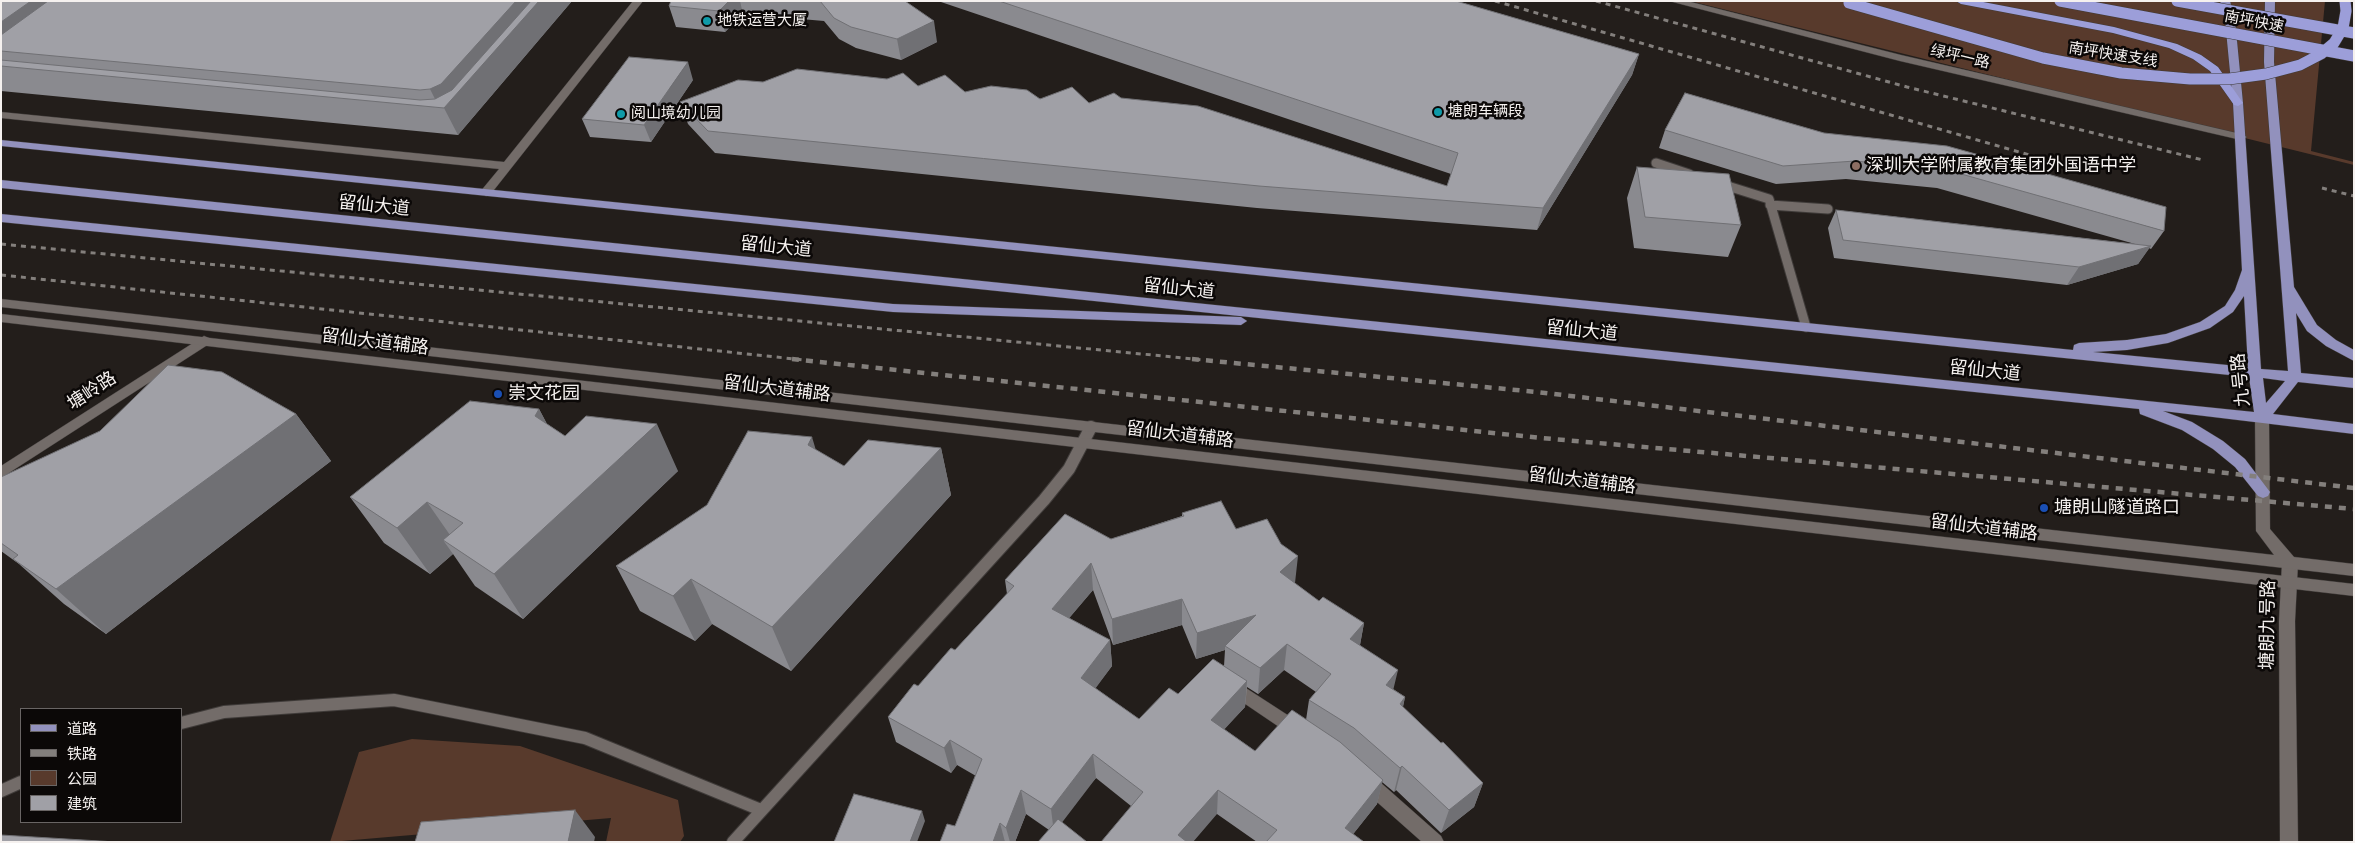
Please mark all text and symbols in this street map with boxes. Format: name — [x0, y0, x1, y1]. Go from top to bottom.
street label: 南坪快速 — [2223, 7, 2285, 37]
place label: 地铁运营大厦 — [717, 12, 807, 30]
marker: 地铁运营大厦 — [701, 15, 713, 27]
street label: 南坪快速支线 — [2067, 39, 2159, 71]
street label: 绿坪一路 — [1929, 41, 1991, 73]
place label: 塘朗车辆段 — [1448, 103, 1523, 121]
place label: 阅山境幼儿园 — [631, 105, 721, 123]
marker: 塘朗车辆段 — [1432, 106, 1444, 118]
marker: 阅山境幼儿园 — [615, 108, 627, 120]
place label: 深圳大学附属教育集团外国语中学 — [1866, 155, 2136, 177]
marker: 深圳大学附属教育集团外国语中学 — [1850, 160, 1862, 172]
street label: 留仙大道 — [337, 191, 411, 221]
street label: 留仙大道 — [739, 232, 813, 262]
street label: 留仙大道 — [1142, 274, 1216, 304]
street label: 留仙大道 — [1545, 316, 1619, 346]
street label: 留仙大道辅路 — [320, 325, 430, 359]
street label: 九号路 — [2227, 352, 2255, 408]
street label: 留仙大道 — [1948, 356, 2022, 386]
street label: 塘岭路 — [63, 367, 121, 415]
street label: 留仙大道辅路 — [722, 372, 832, 406]
place label: 崇文花园 — [508, 383, 580, 405]
marker: 崇文花园 — [492, 388, 504, 400]
street label: 留仙大道辅路 — [1125, 418, 1235, 452]
street label: 留仙大道辅路 — [1527, 464, 1637, 498]
place label: 塘朗山隧道路口 — [2054, 497, 2180, 519]
marker: 塘朗山隧道路口 — [2038, 502, 2050, 514]
street label: 留仙大道辅路 — [1929, 511, 2039, 545]
street label: 塘朗九号路 — [2256, 580, 2280, 670]
legend — [20, 708, 182, 823]
text: 道路 — [67, 720, 97, 738]
text: 铁路 — [67, 745, 97, 763]
text: 公园 — [67, 770, 97, 788]
text: 建筑 — [67, 795, 97, 813]

